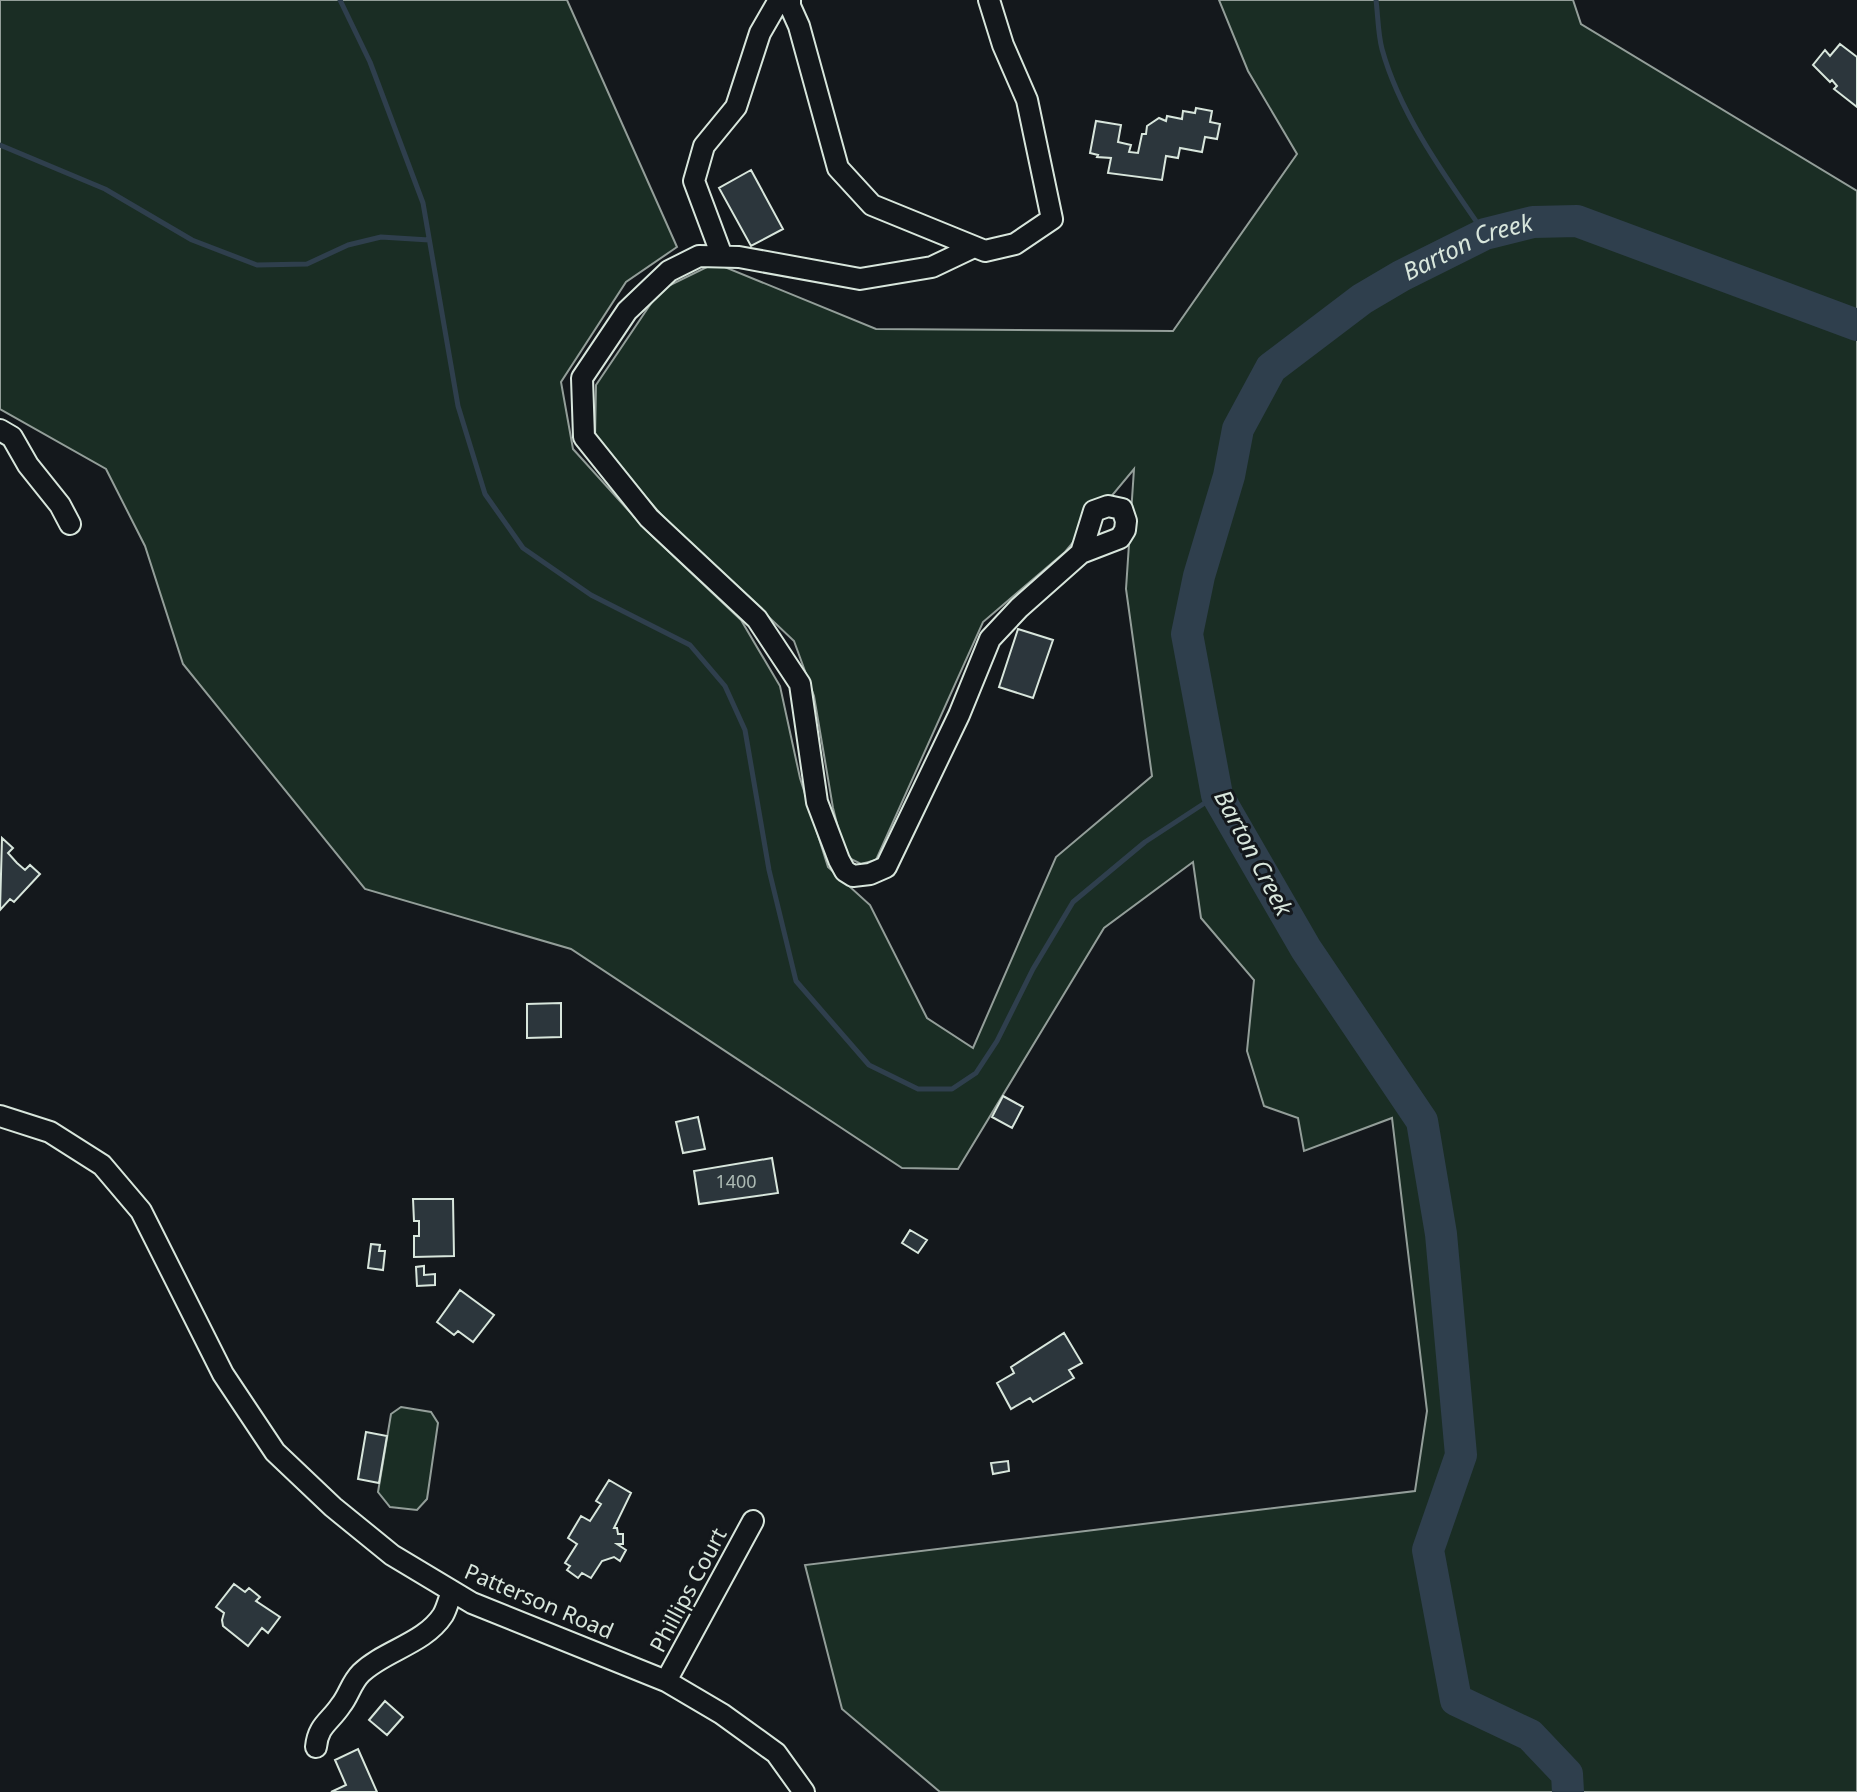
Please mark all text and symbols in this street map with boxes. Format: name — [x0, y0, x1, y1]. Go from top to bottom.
water label: Barton Creek — [1397, 205, 1537, 288]
water label: Barton Creek — [1207, 784, 1302, 922]
house number: 1400 — [715, 1169, 757, 1193]
street label: Phillips Court — [642, 1522, 733, 1657]
street label: Patterson Road — [460, 1555, 618, 1645]

